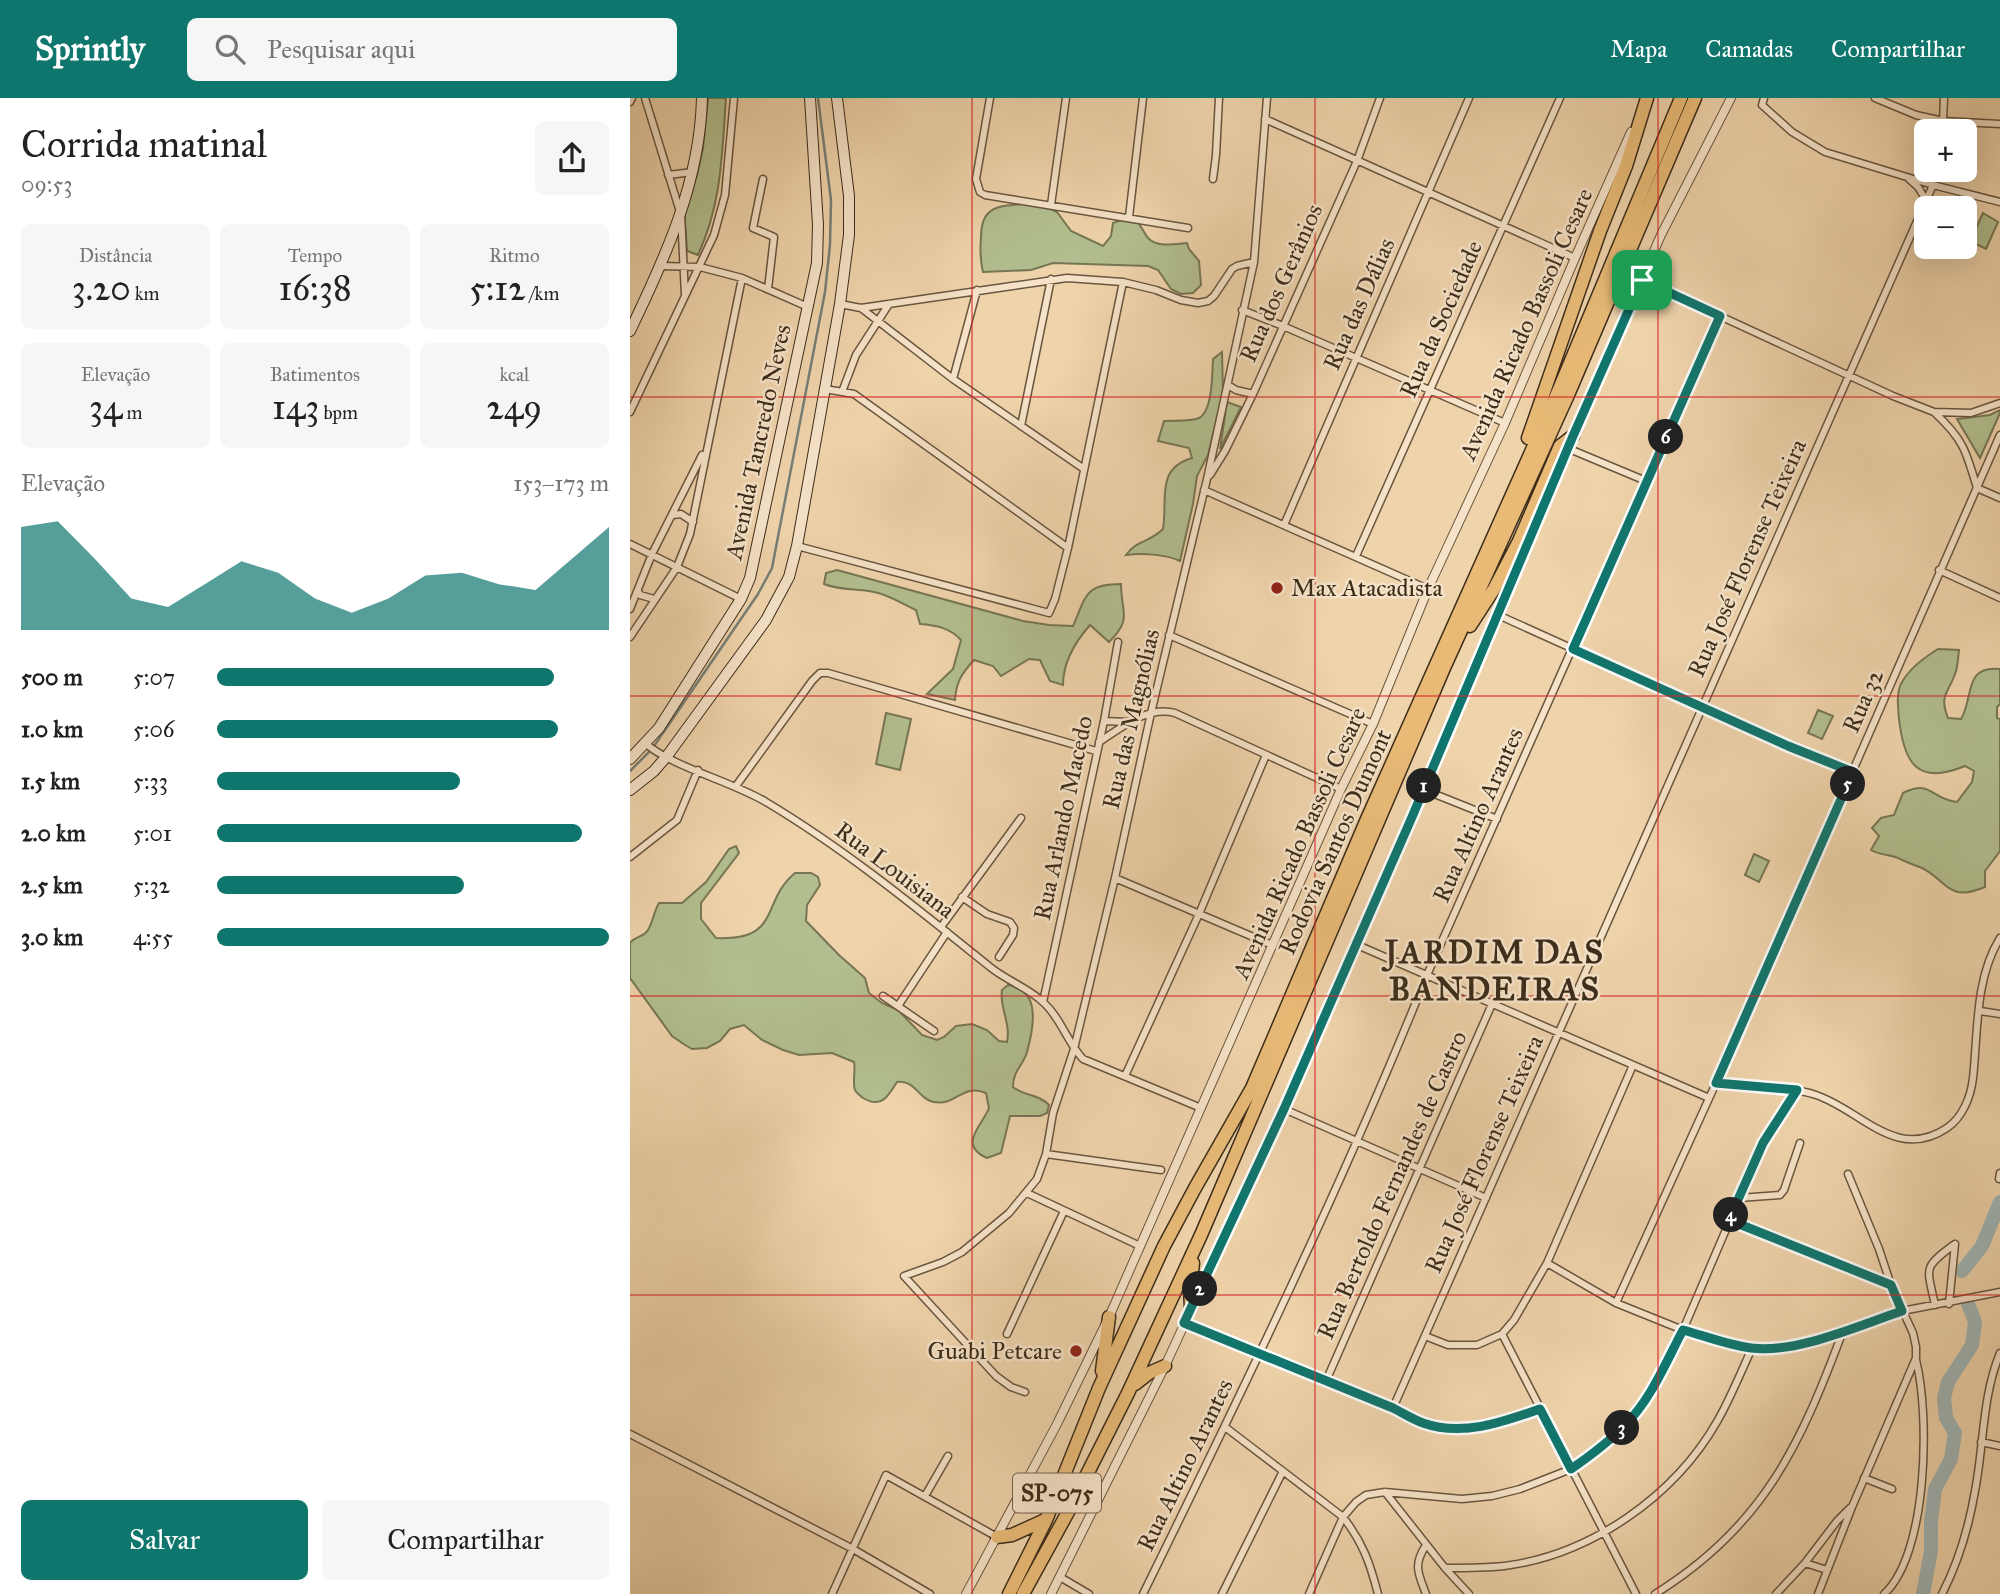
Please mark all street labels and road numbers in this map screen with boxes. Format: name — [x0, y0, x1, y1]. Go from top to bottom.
street label: Avenida Ricado Bassoli Cesare — [1452, 183, 1600, 466]
street label: Rua dos Gerânios — [1233, 199, 1329, 367]
street label: Rua das Dálias — [1316, 233, 1402, 375]
street label: Rua da Sociedade — [1393, 236, 1489, 402]
street label: Avenida Tancredo Neves — [718, 322, 798, 563]
street label: Rua José Florense Teixeira — [1681, 434, 1813, 682]
street label: Rua das Magnólias — [1096, 626, 1166, 812]
street label: Rua 32 — [1836, 665, 1890, 737]
street label: Avenida Ricado Bassoli Cesare — [1225, 702, 1373, 985]
street label: Rua Arlando Macedo — [1027, 713, 1099, 923]
street label: Rua Altino Arantes — [1426, 723, 1530, 907]
street label: Rodovia Santos Dumont — [1272, 724, 1398, 959]
street label: Rua Louisiana — [829, 815, 962, 925]
street label: Rua Bertoldo Fernandes de Castro — [1310, 1026, 1474, 1344]
street label: Rua José Florense Teixeira — [1418, 1030, 1550, 1278]
street label: Rua Altino Arantes — [1130, 1374, 1240, 1556]
road number: SP-075 — [1013, 1474, 1101, 1512]

